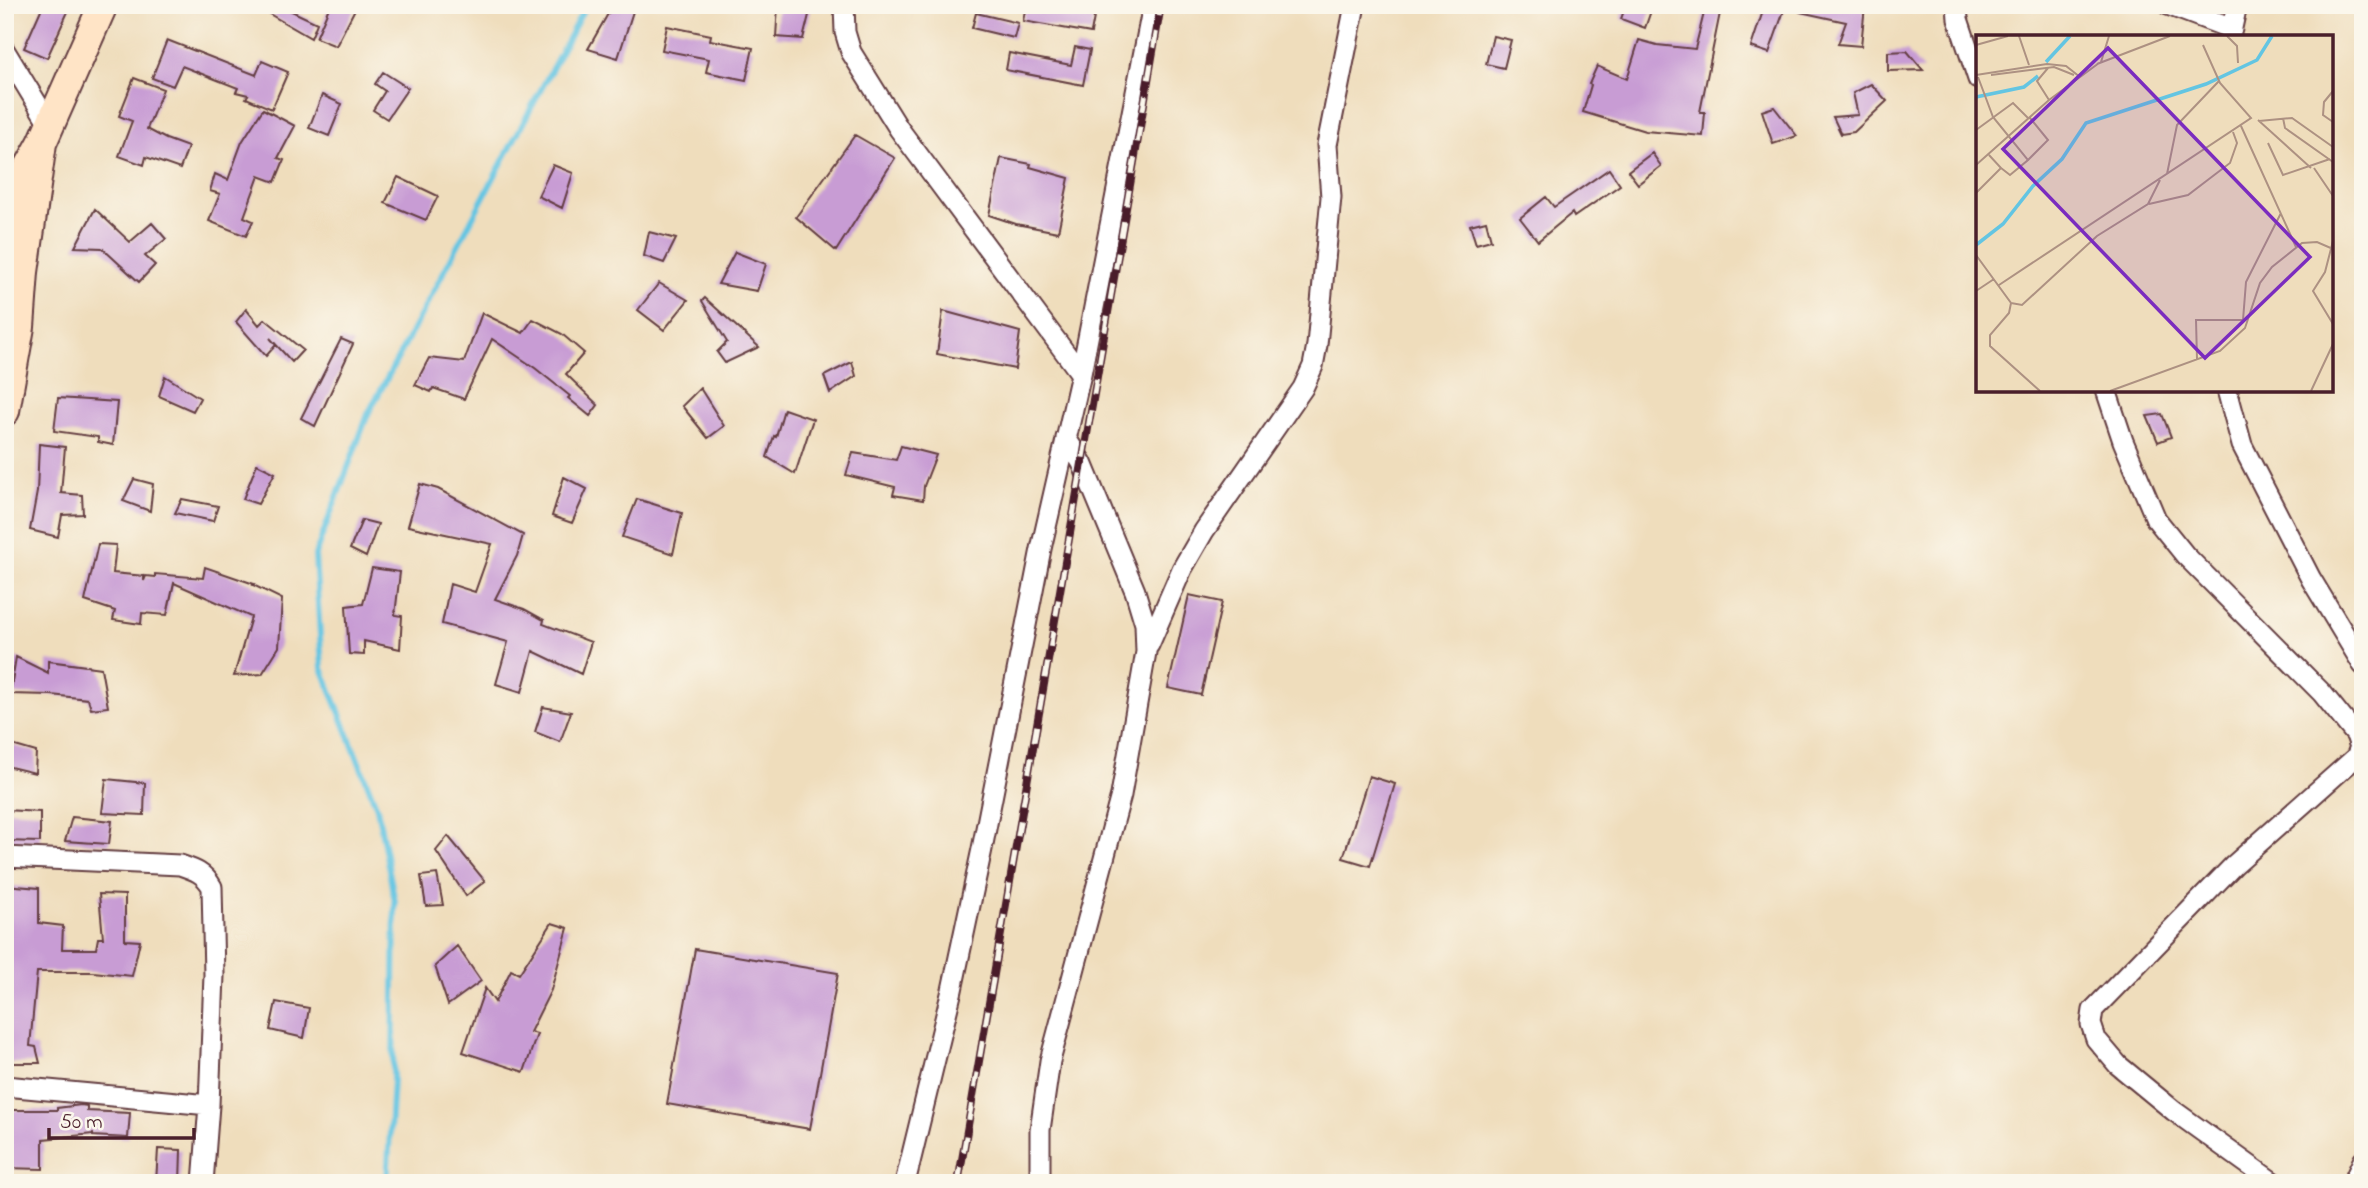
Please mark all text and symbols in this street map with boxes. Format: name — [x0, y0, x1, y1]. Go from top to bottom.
inset map — [1976, 35, 2333, 392]
scale bar — [49, 1097, 194, 1141]
text: 50 m — [60, 1108, 103, 1138]

